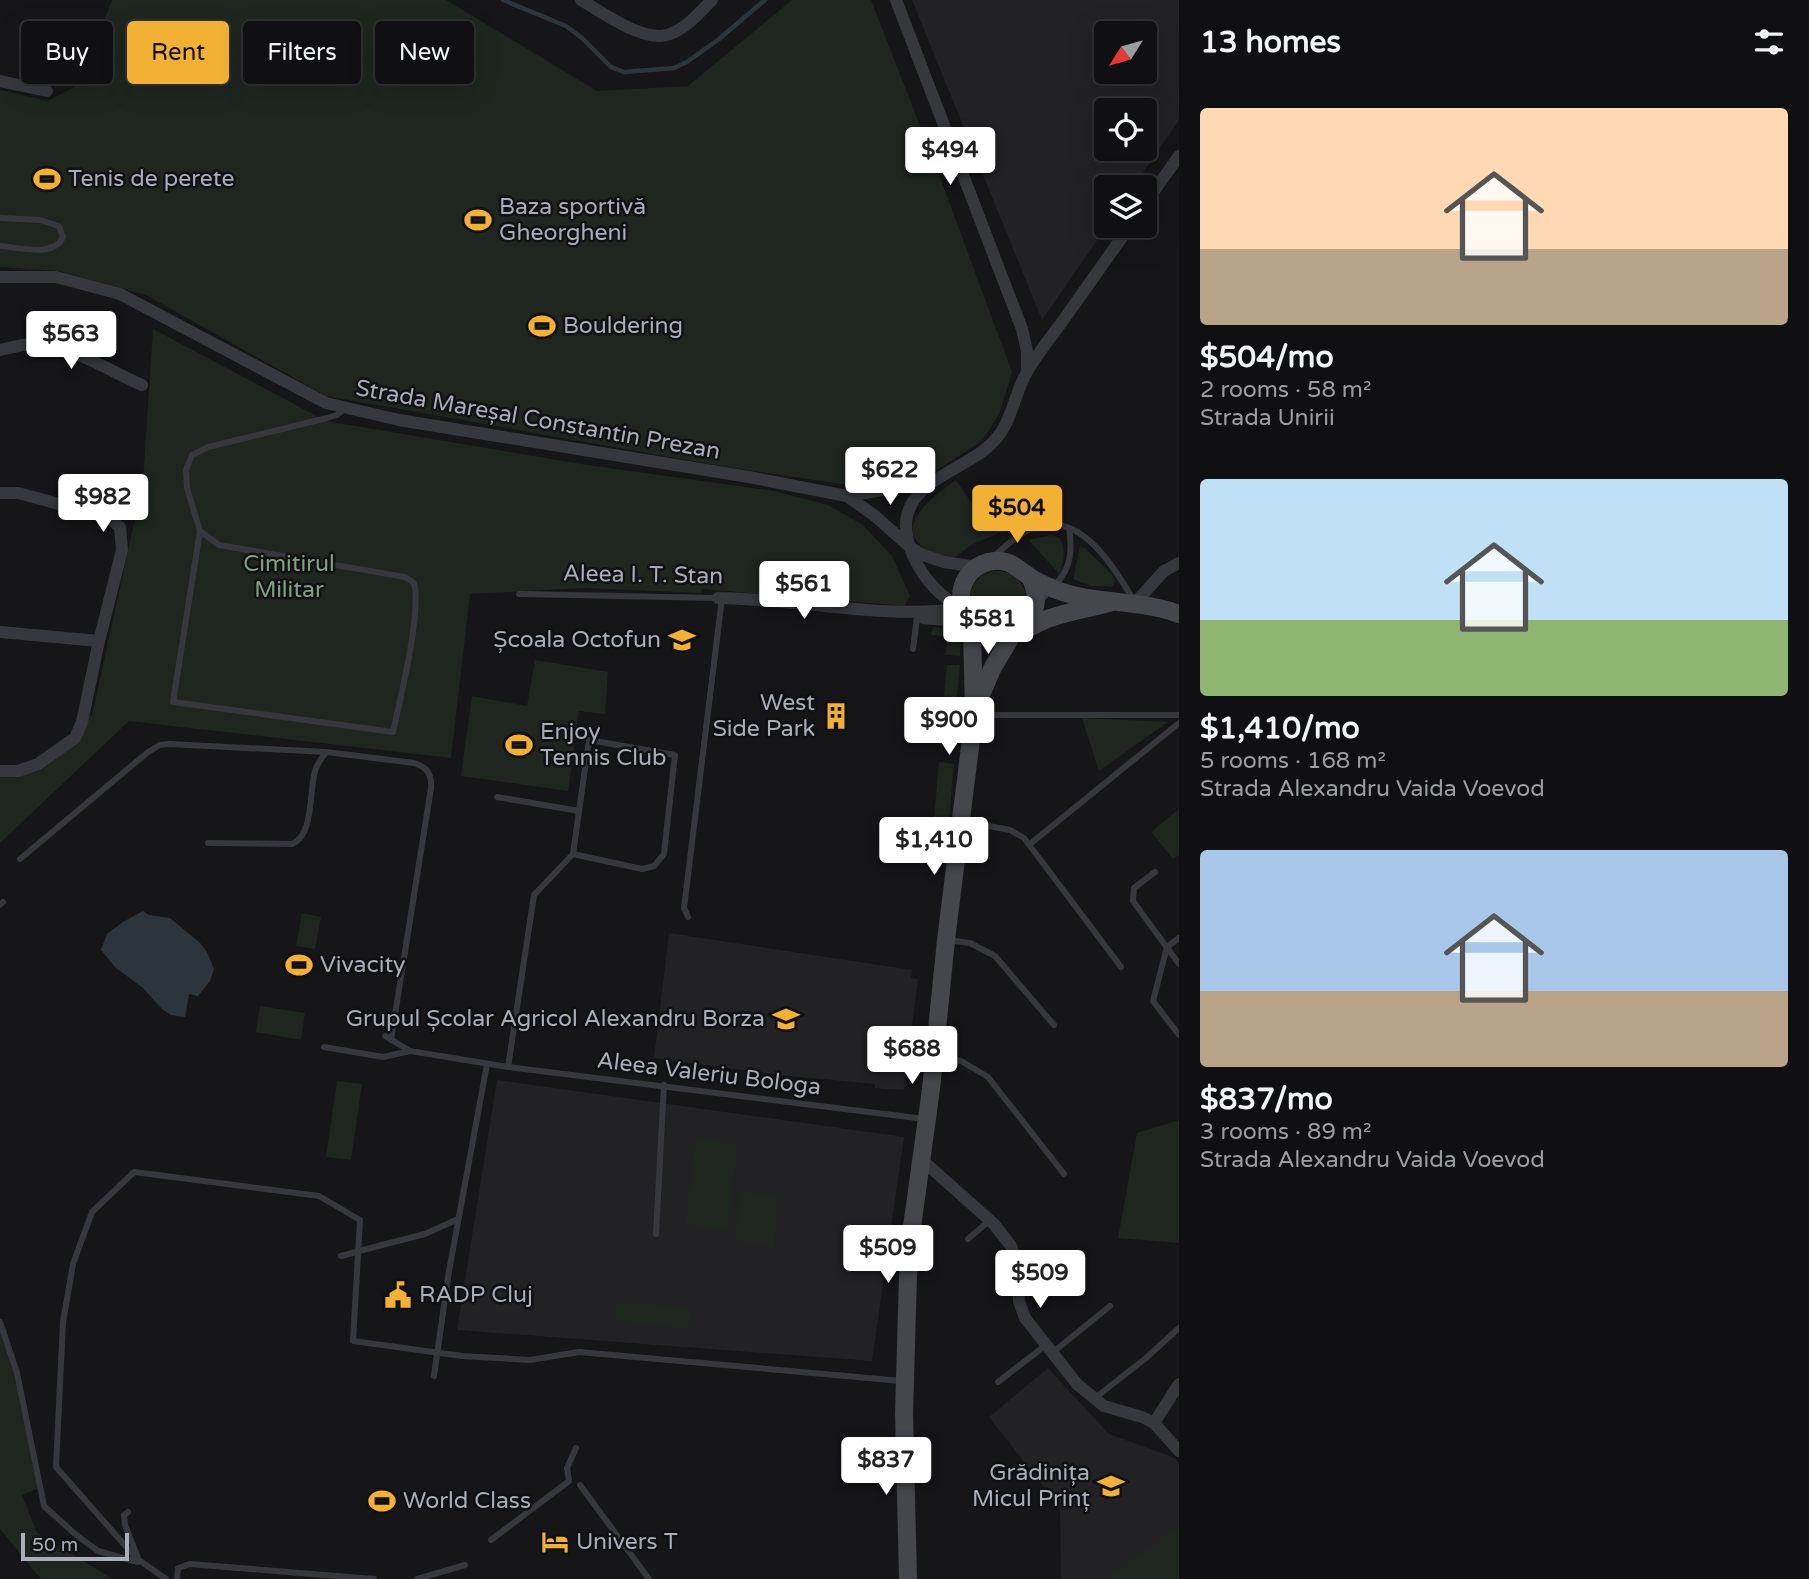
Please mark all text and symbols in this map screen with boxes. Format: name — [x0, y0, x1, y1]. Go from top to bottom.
chip: Buy — [21, 21, 113, 84]
chip: Rent — [127, 21, 229, 84]
chip: Filters — [243, 21, 361, 84]
chip: New — [375, 21, 474, 84]
north arrow — [1094, 21, 1157, 84]
map controls — [1094, 21, 1157, 238]
icon: filters — [1750, 23, 1788, 61]
text: 13 homes — [1200, 24, 1341, 61]
button: locate — [1094, 98, 1157, 161]
pin: $494 — [909, 128, 991, 187]
text: $494 — [921, 136, 979, 164]
icon: home — [1431, 153, 1557, 279]
sports icon: Tenis de perete — [32, 164, 62, 194]
place label: Tenis de perete — [68, 165, 234, 193]
button: layers — [1094, 175, 1157, 238]
place label: Baza sportivă Gheorgheni — [499, 193, 646, 247]
sports icon: Baza sportivă Gheorgheni — [463, 205, 493, 235]
sports icon: Bouldering — [527, 311, 557, 341]
pin: $563 — [30, 312, 112, 371]
place label: Bouldering — [563, 312, 683, 340]
text: $563 — [42, 320, 100, 348]
text: $504/mo — [1200, 339, 1334, 376]
street label: Strada Mareșal Constantin Prezan — [354, 374, 722, 466]
text: 2 rooms · 58 m² — [1200, 376, 1371, 404]
text: Strada Unirii — [1200, 404, 1335, 432]
pin: $622 — [849, 448, 931, 507]
text: $622 — [861, 456, 919, 484]
pin: $982 — [62, 475, 144, 534]
text: $982 — [74, 483, 132, 511]
pin: $504 — [976, 486, 1058, 545]
text: $504 — [988, 494, 1046, 522]
icon: home — [1431, 524, 1557, 650]
park label: Cimitirul Militar — [243, 550, 335, 604]
street label: Aleea I. T. Stan — [563, 560, 723, 590]
pin: $561 — [763, 562, 845, 621]
text: $561 — [775, 570, 833, 598]
pin: $581 — [947, 596, 1029, 656]
text: $581 — [959, 605, 1017, 633]
school or university icon: Școala Octofun — [667, 625, 697, 655]
place label: Școala Octofun — [493, 626, 661, 654]
place label: West Side Park — [713, 689, 815, 743]
pin: $900 — [908, 698, 990, 757]
building icon: West Side Park — [821, 701, 851, 731]
text: $900 — [920, 706, 978, 734]
text: $1,410/mo — [1200, 710, 1360, 747]
place label: Enjoy Tennis Club — [540, 718, 667, 772]
sports icon: Enjoy Tennis Club — [504, 730, 534, 760]
text: 5 rooms · 168 m² — [1200, 747, 1386, 775]
text: Strada Alexandru Vaida Voevod — [1200, 775, 1545, 803]
pin: $1,410 — [877, 818, 991, 877]
text: $1,410 — [895, 826, 973, 854]
icon: home — [1431, 895, 1557, 1021]
sports icon: Vivacity — [284, 950, 314, 980]
place label: Vivacity — [320, 951, 405, 979]
school or university icon: Grupul Școlar Agricol Alexandru Borza — [771, 1004, 801, 1034]
place label: Grupul Școlar Agricol Alexandru Borza — [346, 1005, 765, 1033]
pin: $688 — [871, 1026, 953, 1086]
text: $688 — [883, 1035, 941, 1063]
street label: Aleea Valeriu Bologa — [595, 1046, 823, 1102]
text: $837/mo — [1200, 1081, 1333, 1118]
text: 3 rooms · 89 m² — [1200, 1118, 1371, 1146]
text: Strada Alexandru Vaida Voevod — [1200, 1146, 1545, 1174]
pin: $509 — [847, 1226, 929, 1285]
text: $509 — [859, 1234, 917, 1262]
pin: $509 — [999, 1250, 1081, 1310]
text: $509 — [1011, 1259, 1069, 1287]
public building icon: RADP Cluj — [383, 1280, 413, 1310]
place label: RADP Cluj — [419, 1281, 533, 1309]
pin: $837 — [845, 1438, 927, 1497]
text: $837 — [857, 1446, 915, 1474]
place label: Grădinița Micul Prinț — [972, 1459, 1090, 1513]
school or university icon: Grădinița Micul Prinț — [1096, 1471, 1126, 1501]
sports icon: World Class — [367, 1486, 397, 1516]
place label: World Class — [403, 1487, 531, 1515]
hotel icon: Univers T — [540, 1527, 570, 1557]
place label: Univers T — [576, 1528, 678, 1556]
scale bar — [21, 1530, 130, 1562]
text: 50 m — [32, 1534, 78, 1556]

